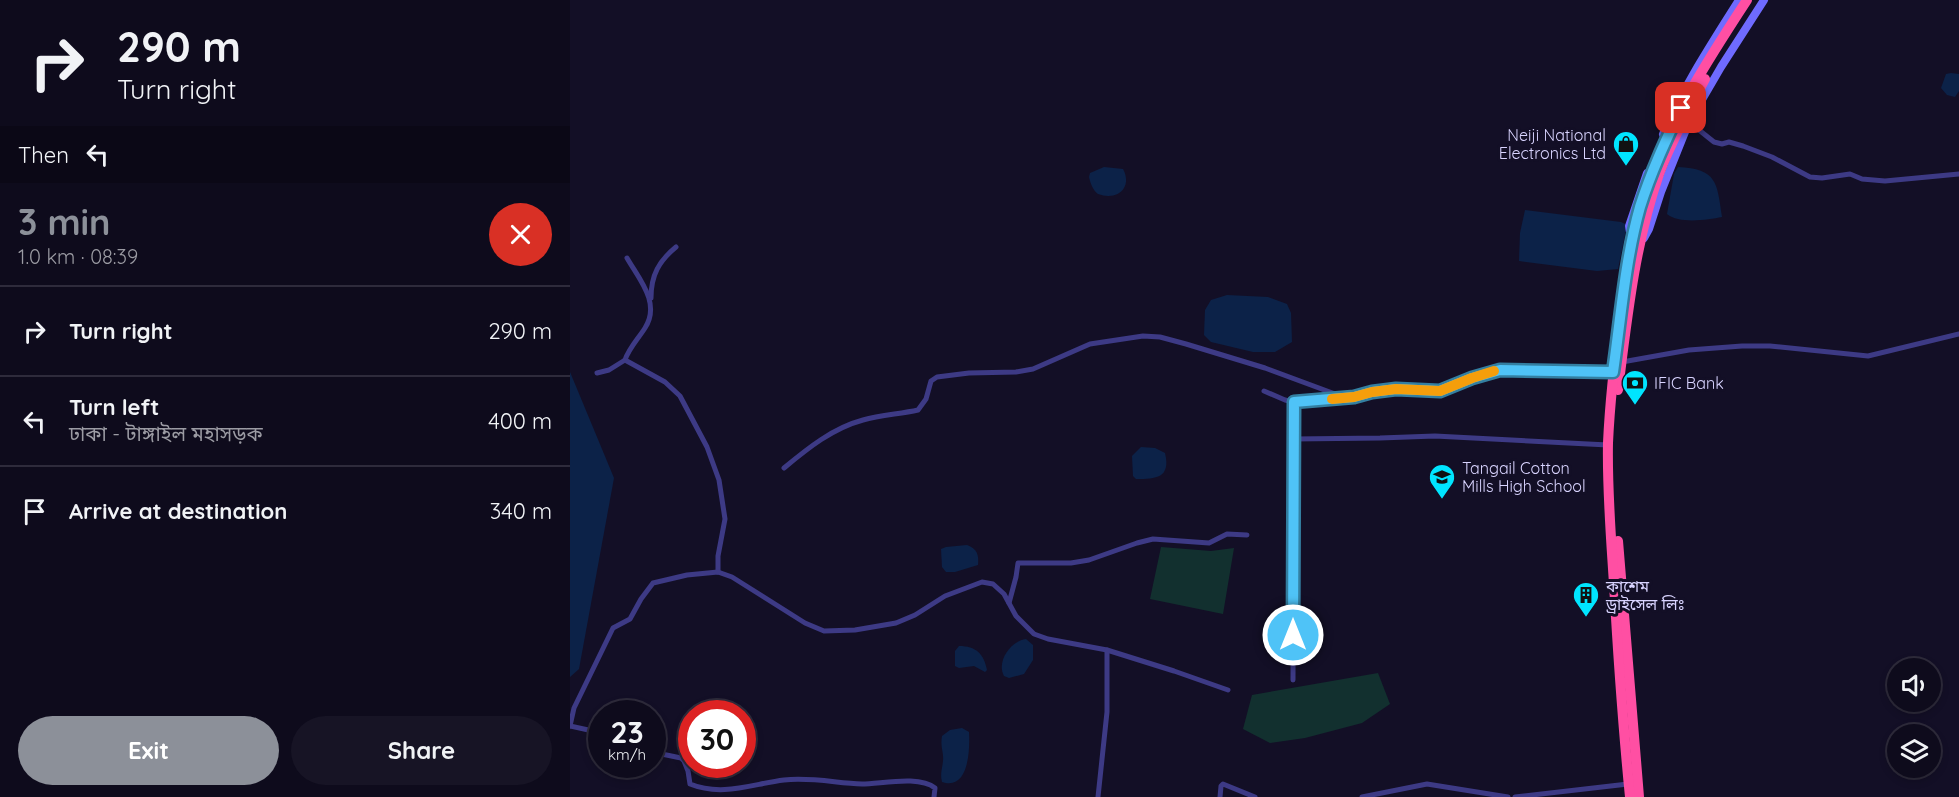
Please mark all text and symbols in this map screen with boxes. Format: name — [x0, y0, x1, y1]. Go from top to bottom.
text: 290 m — [117, 20, 241, 73]
icon: right — [18, 24, 96, 102]
text: Turn right — [117, 72, 236, 106]
pin — [1655, 82, 1706, 133]
icon: arrive — [1664, 91, 1697, 124]
place label: Neiji National Electronics Ltd — [1499, 125, 1606, 163]
shop icon: Neiji National Electronics Ltd — [1611, 129, 1641, 167]
icon: left — [81, 138, 114, 171]
text: Then — [18, 141, 69, 169]
text: 3 min — [18, 199, 111, 244]
button: close — [489, 203, 552, 266]
text: 1.0 km · 08:39 — [18, 244, 138, 269]
icon: right — [18, 315, 51, 348]
text: Turn right — [69, 317, 173, 345]
text: 290 m — [488, 317, 552, 345]
bank icon: IFIC Bank — [1620, 368, 1650, 406]
place label: IFIC Bank — [1654, 373, 1724, 393]
text: Turn left — [69, 393, 159, 421]
icon: left — [18, 405, 51, 438]
text: 400 m — [488, 407, 552, 435]
text: ঢাকা - টাঙ্গাইল মহাসড়ক — [69, 421, 263, 446]
place label: Tangail Cotton Mills High School — [1462, 458, 1586, 496]
school or university icon: Tangail Cotton Mills High School — [1427, 462, 1457, 500]
icon: arrive — [18, 495, 51, 528]
text: Arrive at destination — [69, 497, 287, 525]
text: 340 m — [490, 497, 552, 525]
place label: কাশেম ড্রাইসেল লিঃ — [1605, 576, 1685, 614]
building icon: কাশেম ড্রাইসেল লিঃ — [1571, 580, 1601, 618]
position arrow — [1261, 603, 1325, 667]
map controls — [1887, 658, 1941, 778]
button: sound — [1887, 658, 1941, 712]
speed limit sign: 30 — [678, 700, 756, 778]
text: 23 — [610, 713, 644, 751]
button: Exit — [18, 716, 279, 785]
button: Share — [291, 716, 552, 785]
button: layers — [1887, 724, 1941, 778]
text: km/h — [608, 745, 646, 764]

